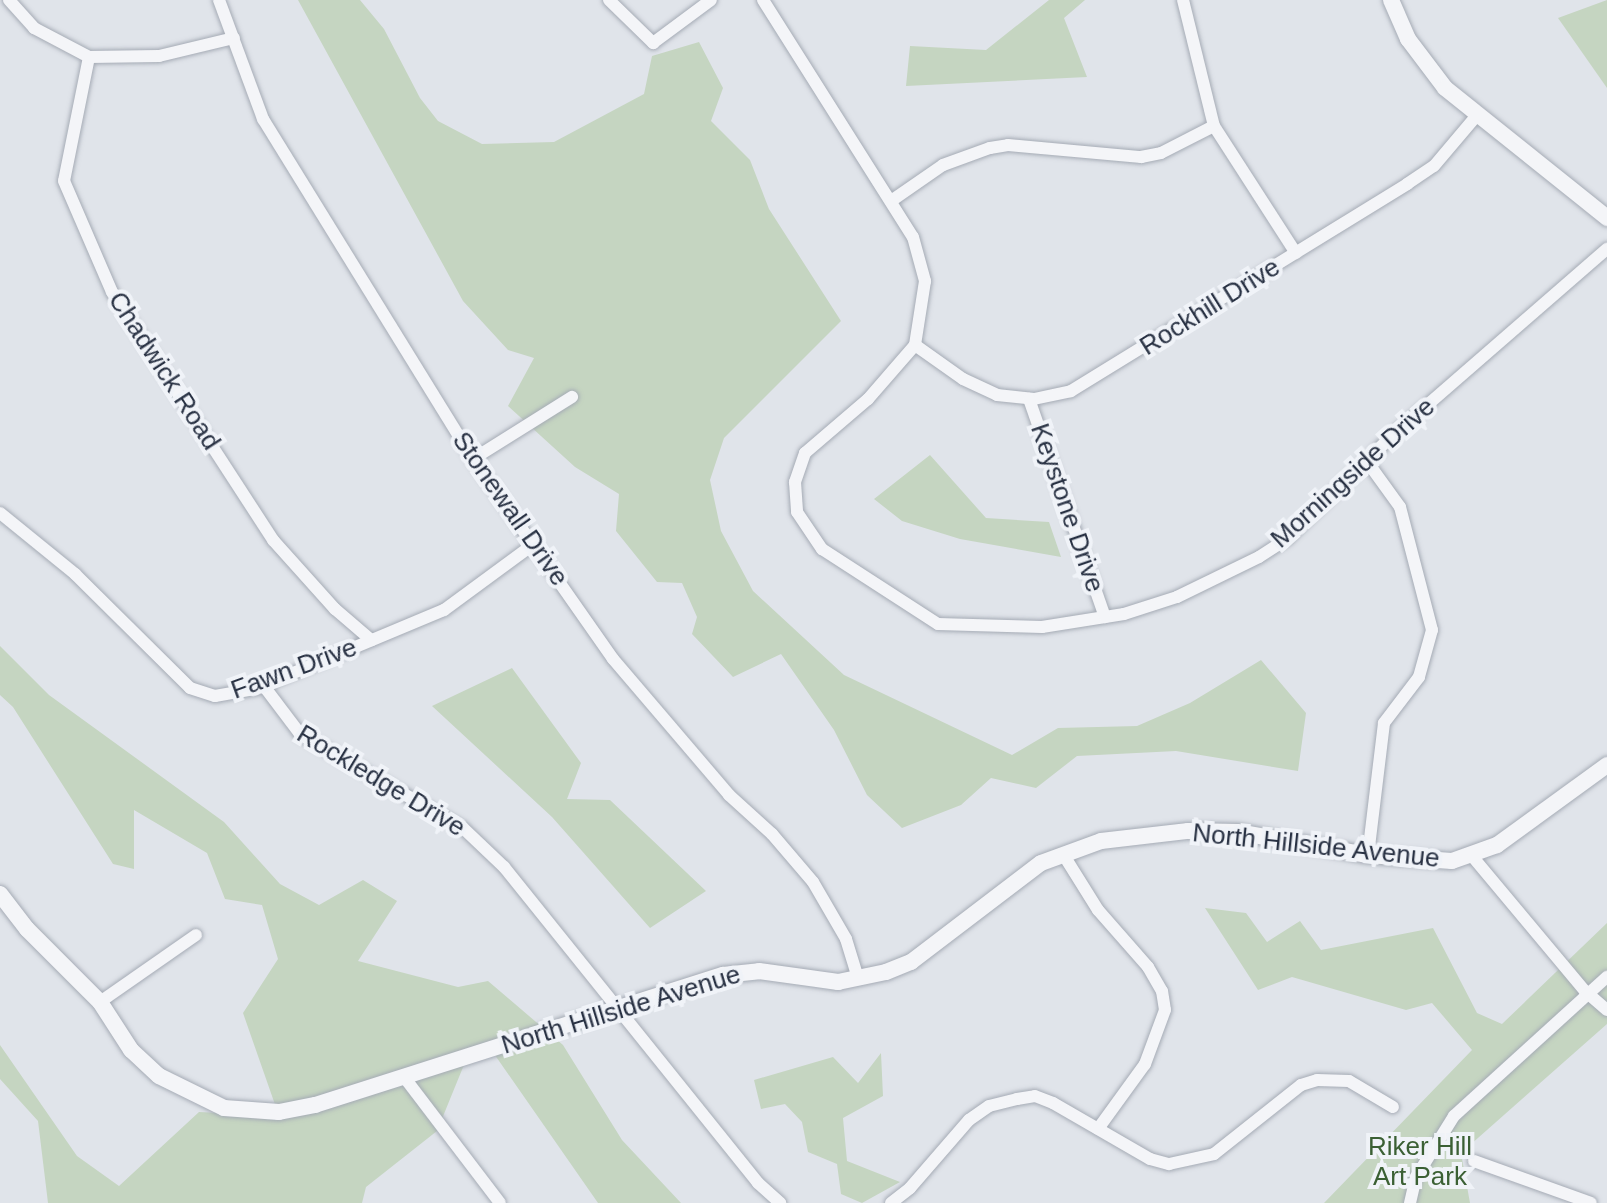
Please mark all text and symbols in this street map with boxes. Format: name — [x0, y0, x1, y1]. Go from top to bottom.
street label: Rockhill Drive — [1134, 252, 1286, 362]
street label: Chadwick Road — [101, 286, 227, 456]
street label: Morningside Drive — [1265, 391, 1441, 555]
street label: Keystone Drive — [1024, 420, 1110, 596]
street label: Stonewall Drive — [445, 426, 575, 592]
street label: Fawn Drive — [227, 632, 361, 706]
street label: Rockledge Drive — [291, 719, 471, 843]
street label: North Hillside Avenue — [1190, 817, 1442, 875]
street label: North Hillside Avenue — [497, 959, 745, 1061]
park label: Riker Hill Art Park — [1368, 1131, 1472, 1192]

